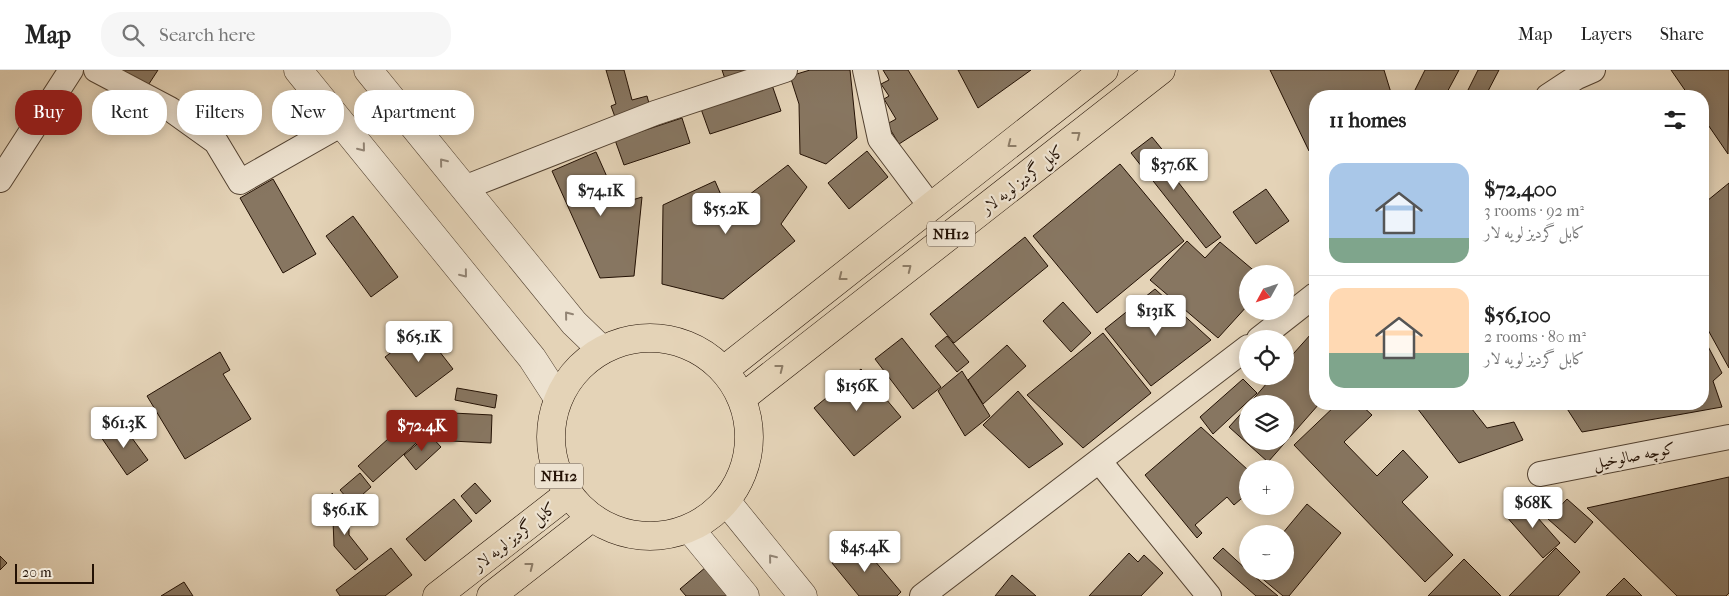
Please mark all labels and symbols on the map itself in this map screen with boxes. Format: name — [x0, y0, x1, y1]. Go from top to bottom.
one-way arrow — [1072, 132, 1081, 141]
one-way arrow — [1008, 138, 1017, 146]
street label: کابل گردیز لویه لار — [975, 140, 1069, 221]
one-way arrow — [356, 143, 365, 152]
pin: $37.6K — [1133, 148, 1215, 191]
one-way arrow — [439, 158, 448, 167]
pin: $74.1K — [560, 174, 642, 217]
pin: $55.2K — [685, 192, 767, 235]
road number: NH12 — [927, 222, 975, 246]
one-way arrow — [902, 265, 912, 274]
north arrow — [1239, 265, 1294, 320]
one-way arrow — [459, 269, 468, 278]
one-way arrow — [839, 271, 848, 280]
pin: $131K — [1121, 294, 1191, 337]
one-way arrow — [564, 311, 573, 320]
pin: $65.1K — [378, 320, 460, 363]
one-way arrow — [775, 365, 784, 374]
pin: $156K — [822, 370, 892, 412]
pin: $61.3K — [83, 406, 165, 449]
pin: $72.4K — [381, 410, 463, 452]
street label: کوچه صالوخیل — [1591, 438, 1677, 475]
road number: NH12 — [535, 464, 583, 488]
pin: $68K — [1503, 486, 1563, 529]
pin: $56.1K — [304, 494, 386, 536]
street label: کابل گردیز لویه لار — [467, 497, 561, 578]
pin: $45.4K — [824, 530, 906, 573]
one-way arrow — [770, 555, 778, 564]
scale bar — [15, 561, 94, 584]
one-way arrow — [524, 563, 533, 571]

